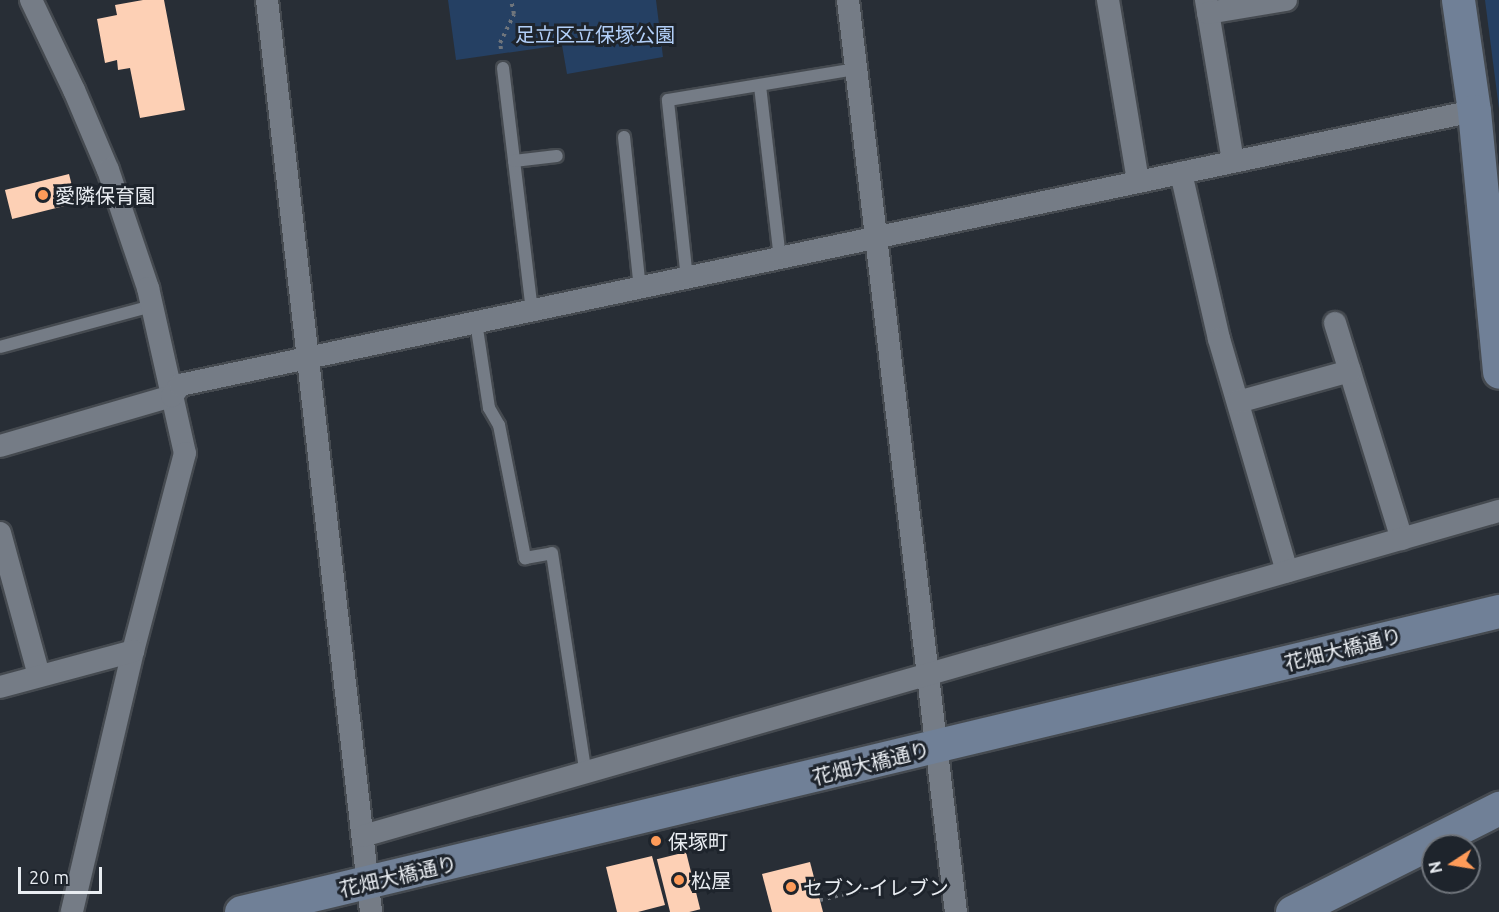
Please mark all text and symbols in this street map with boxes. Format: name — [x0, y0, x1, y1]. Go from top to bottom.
park label: 足立区立保塚公園 — [515, 22, 675, 46]
place label: 愛隣保育園 — [55, 183, 155, 207]
marker: 愛隣保育園 — [36, 188, 50, 202]
street label: 花畑大橋通り — [1282, 623, 1404, 675]
street label: 花畑大橋通り — [810, 737, 932, 789]
place label: 保塚町 — [668, 829, 728, 853]
marker: 保塚町 — [649, 834, 663, 848]
north arrow — [1421, 834, 1481, 894]
street label: 花畑大橋通り — [337, 851, 459, 901]
scale bar — [21, 855, 105, 893]
text: N — [1425, 860, 1445, 875]
text: 20 m — [29, 867, 69, 887]
place label: 松屋 — [691, 868, 731, 892]
marker: 松屋 — [672, 873, 686, 887]
place label: セブン-イレブン — [803, 875, 949, 899]
marker: セブン-イレブン — [784, 880, 798, 894]

